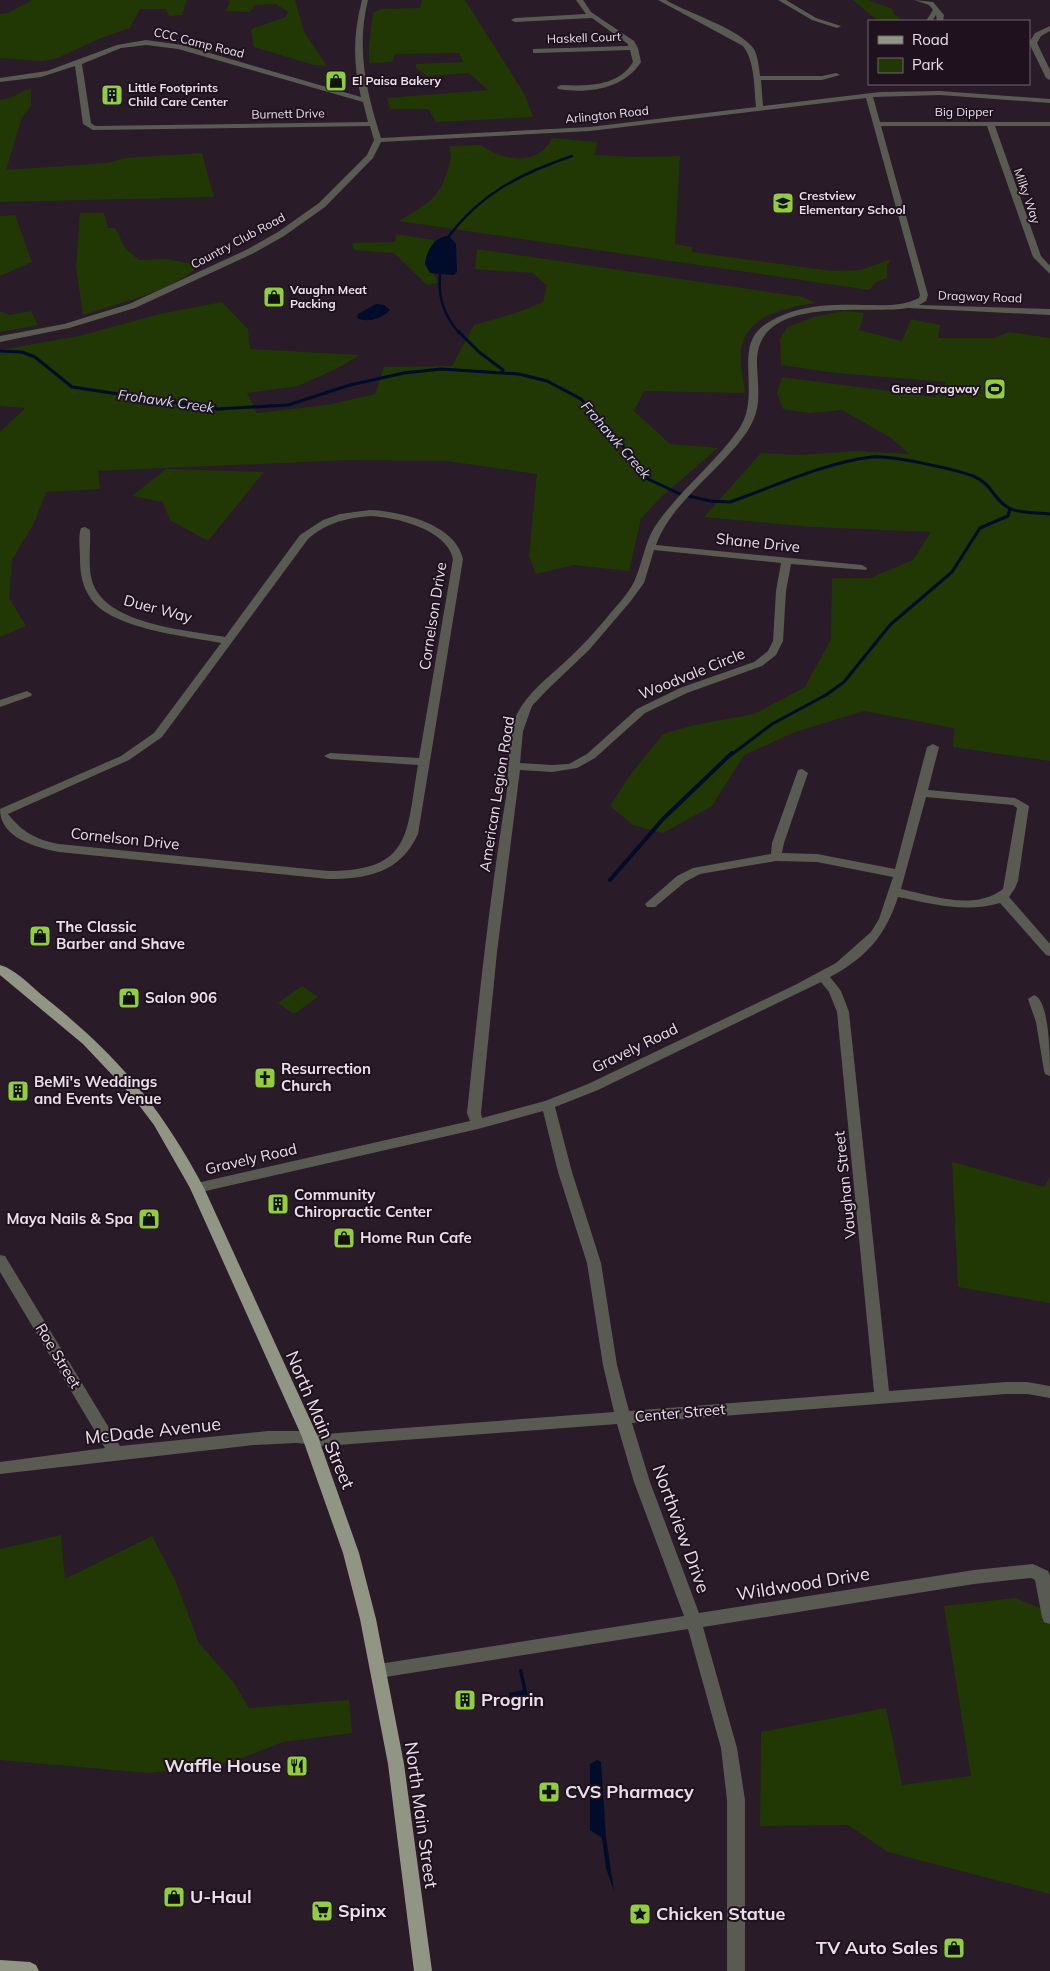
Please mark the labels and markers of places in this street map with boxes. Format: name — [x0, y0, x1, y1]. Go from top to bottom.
shop icon: El Paisa Bakery — [324, 69, 348, 93]
place label: El Paisa Bakery — [352, 73, 441, 88]
place label: Little Footprints Child Care Center — [128, 80, 228, 109]
building icon: Little Footprints Child Care Center — [100, 83, 124, 107]
place label: Crestview Elementary School — [799, 188, 906, 217]
school or university icon: Crestview Elementary School — [771, 191, 795, 215]
place label: Vaughn Meat Packing — [289, 282, 367, 311]
shop icon: Vaughn Meat Packing — [262, 285, 286, 309]
sports icon: Greer Dragway — [983, 377, 1007, 401]
place label: Greer Dragway — [891, 381, 979, 396]
place label: The Classic Barber and Shave — [56, 917, 185, 953]
shop icon: The Classic Barber and Shave — [28, 924, 52, 948]
shop icon: Salon 906 — [117, 986, 141, 1010]
place label: Salon 906 — [145, 988, 217, 1007]
place label: Resurrection Church — [281, 1059, 371, 1095]
church icon: Resurrection Church — [253, 1066, 277, 1090]
place label: BeMi's Weddings and Events Venue — [34, 1072, 161, 1108]
building icon: BeMi's Weddings and Events Venue — [6, 1079, 30, 1103]
place label: Community Chiropractic Center — [294, 1185, 432, 1221]
building icon: Community Chiropractic Center — [266, 1192, 290, 1216]
shop icon: Maya Nails & Spa — [137, 1207, 161, 1231]
place label: Maya Nails & Spa — [7, 1209, 133, 1228]
shop icon: Home Run Cafe — [332, 1226, 356, 1250]
place label: Home Run Cafe — [360, 1228, 472, 1247]
building icon: Progrin — [453, 1688, 477, 1712]
place label: Progrin — [481, 1688, 544, 1711]
place label: Waffle House — [164, 1754, 281, 1777]
restaurant icon: Waffle House — [285, 1754, 309, 1778]
pharmacy icon: CVS Pharmacy — [537, 1780, 561, 1804]
place label: CVS Pharmacy — [565, 1780, 694, 1803]
shop icon: U-Haul — [162, 1885, 186, 1909]
place label: U-Haul — [190, 1885, 252, 1908]
supermarket icon: Spinx — [310, 1899, 334, 1923]
place label: Spinx — [338, 1899, 387, 1922]
place icon: Chicken Statue — [628, 1902, 652, 1926]
place label: Chicken Statue — [656, 1902, 785, 1925]
place label: TV Auto Sales — [816, 1936, 938, 1959]
shop icon: TV Auto Sales — [942, 1936, 966, 1960]

